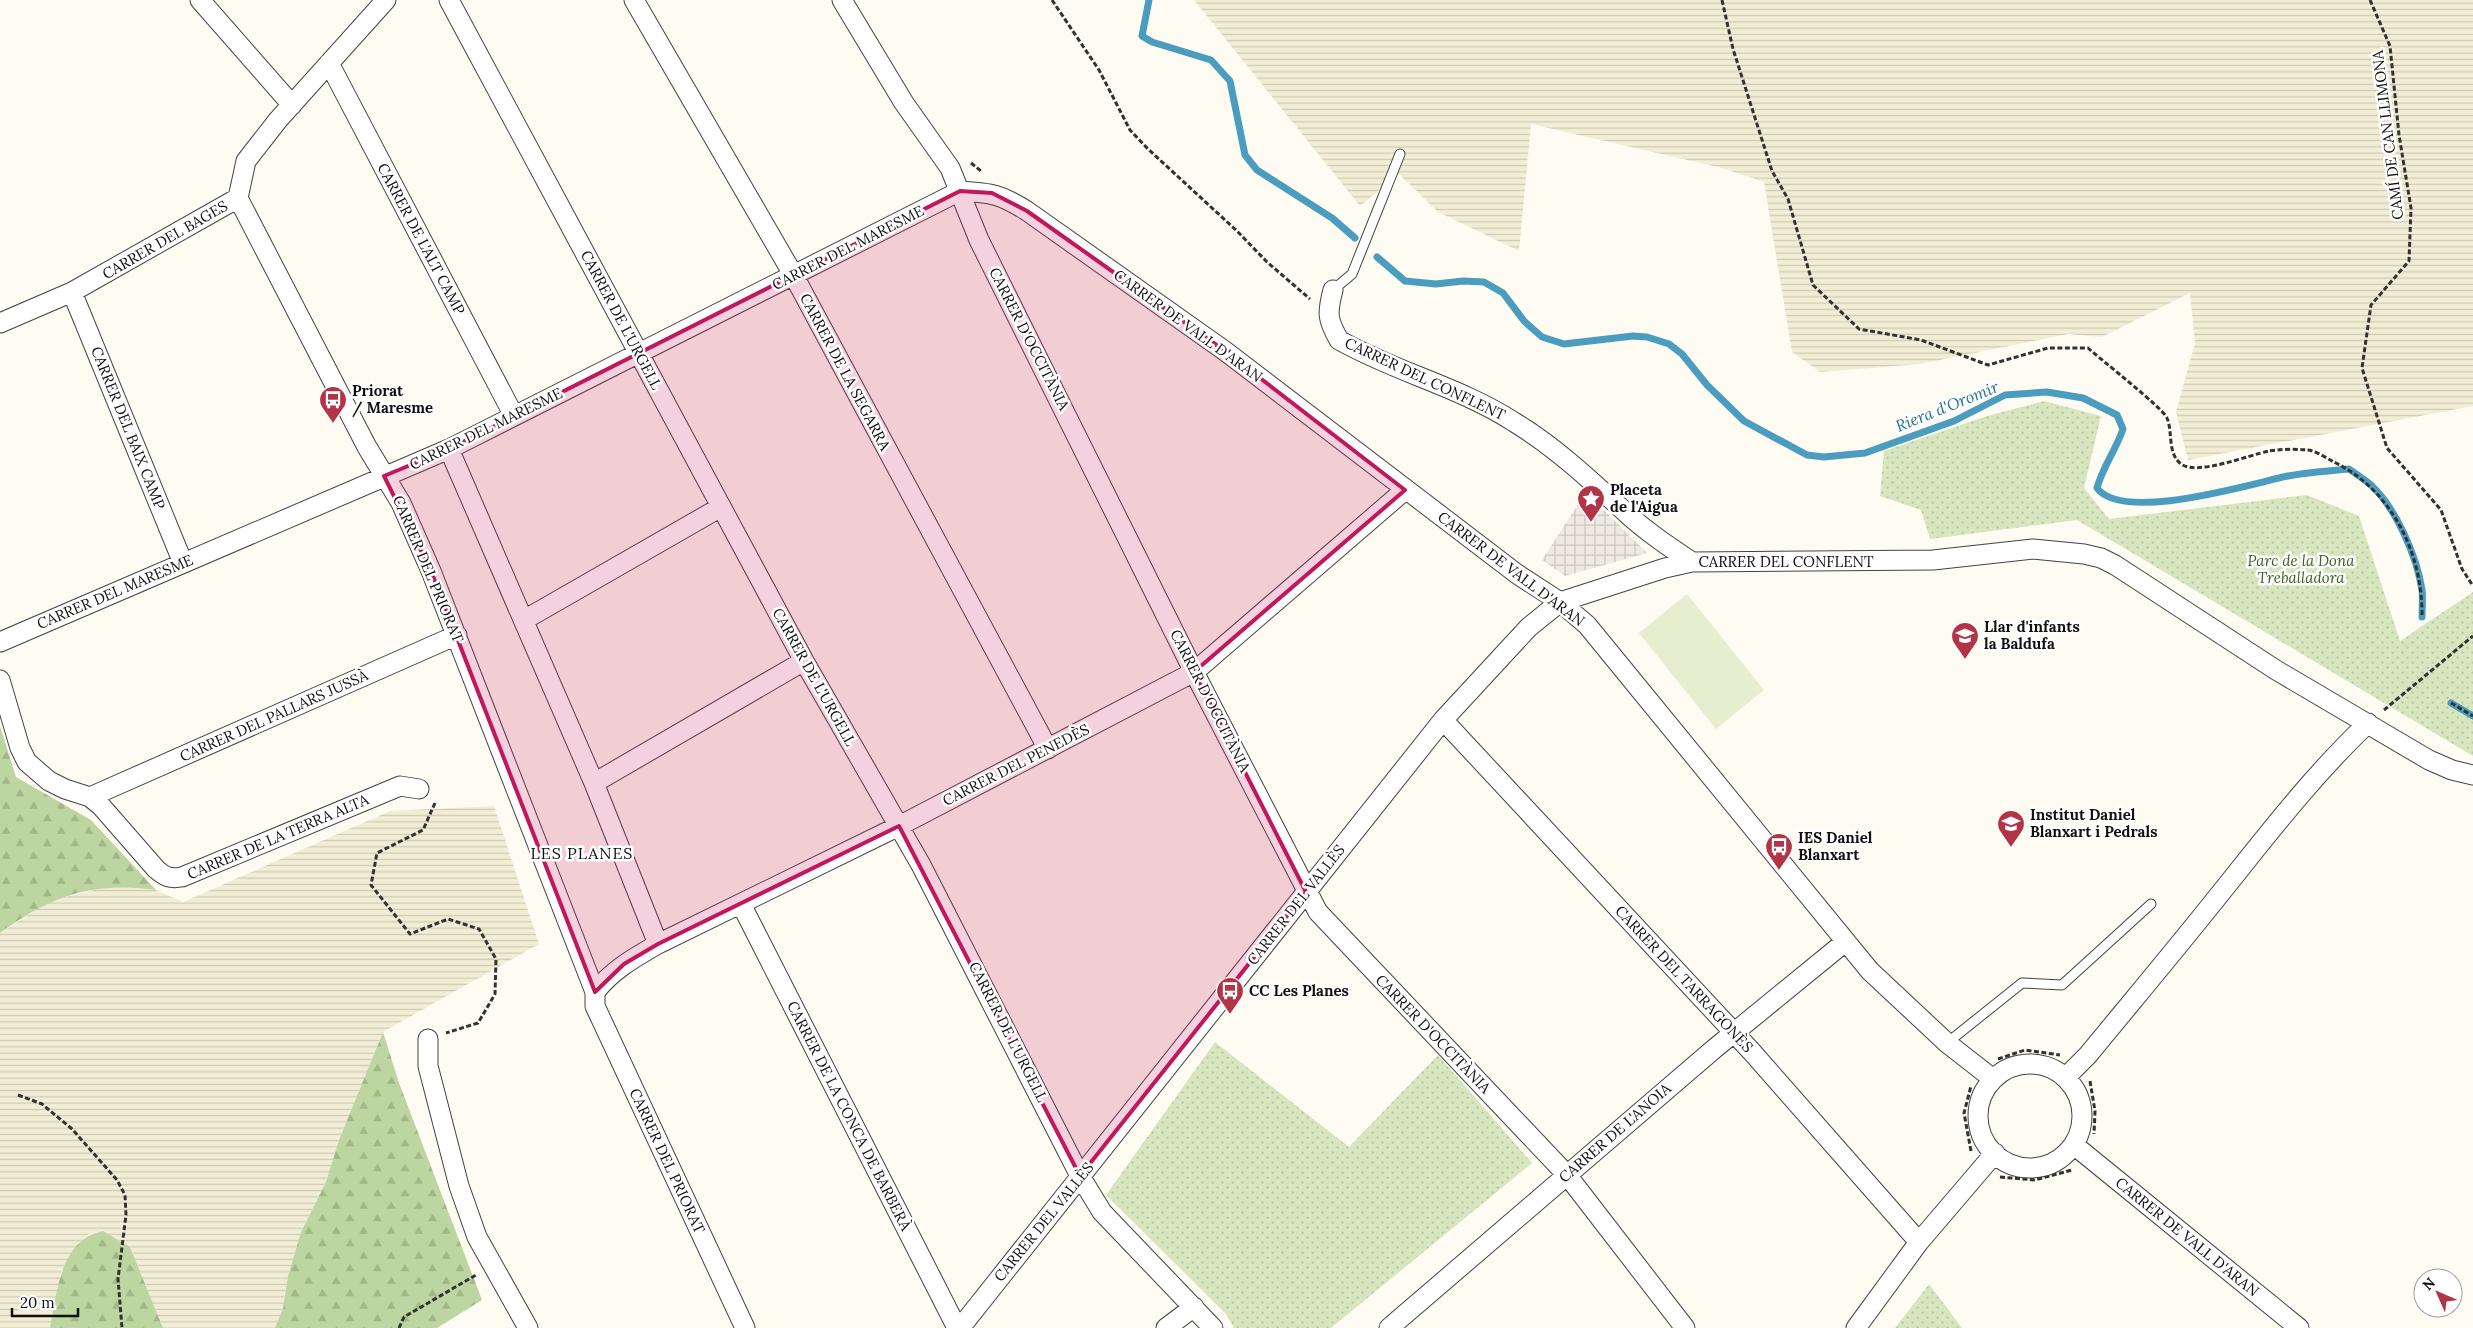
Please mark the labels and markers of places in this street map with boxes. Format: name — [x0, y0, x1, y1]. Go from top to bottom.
place label: Priorat / Maresme — [352, 381, 433, 418]
bus stop icon: Priorat / Maresme — [318, 385, 348, 424]
place label: Placeta de l'Aigua — [1610, 480, 1678, 516]
place icon: Placeta de l'Aigua — [1576, 484, 1606, 523]
place label: Llar d'infants la Baldufa — [1984, 617, 2080, 653]
school or university icon: Llar d'infants la Baldufa — [1950, 621, 1980, 660]
place label: Institut Daniel Blanxart i Pedrals — [2030, 805, 2157, 841]
school or university icon: Institut Daniel Blanxart i Pedrals — [1996, 809, 2026, 848]
place label: IES Daniel Blanxart — [1798, 828, 1873, 864]
bus stop icon: IES Daniel Blanxart — [1764, 832, 1794, 871]
bus stop icon: CC Les Planes — [1215, 976, 1245, 1015]
place label: CC Les Planes — [1249, 981, 1349, 1000]

